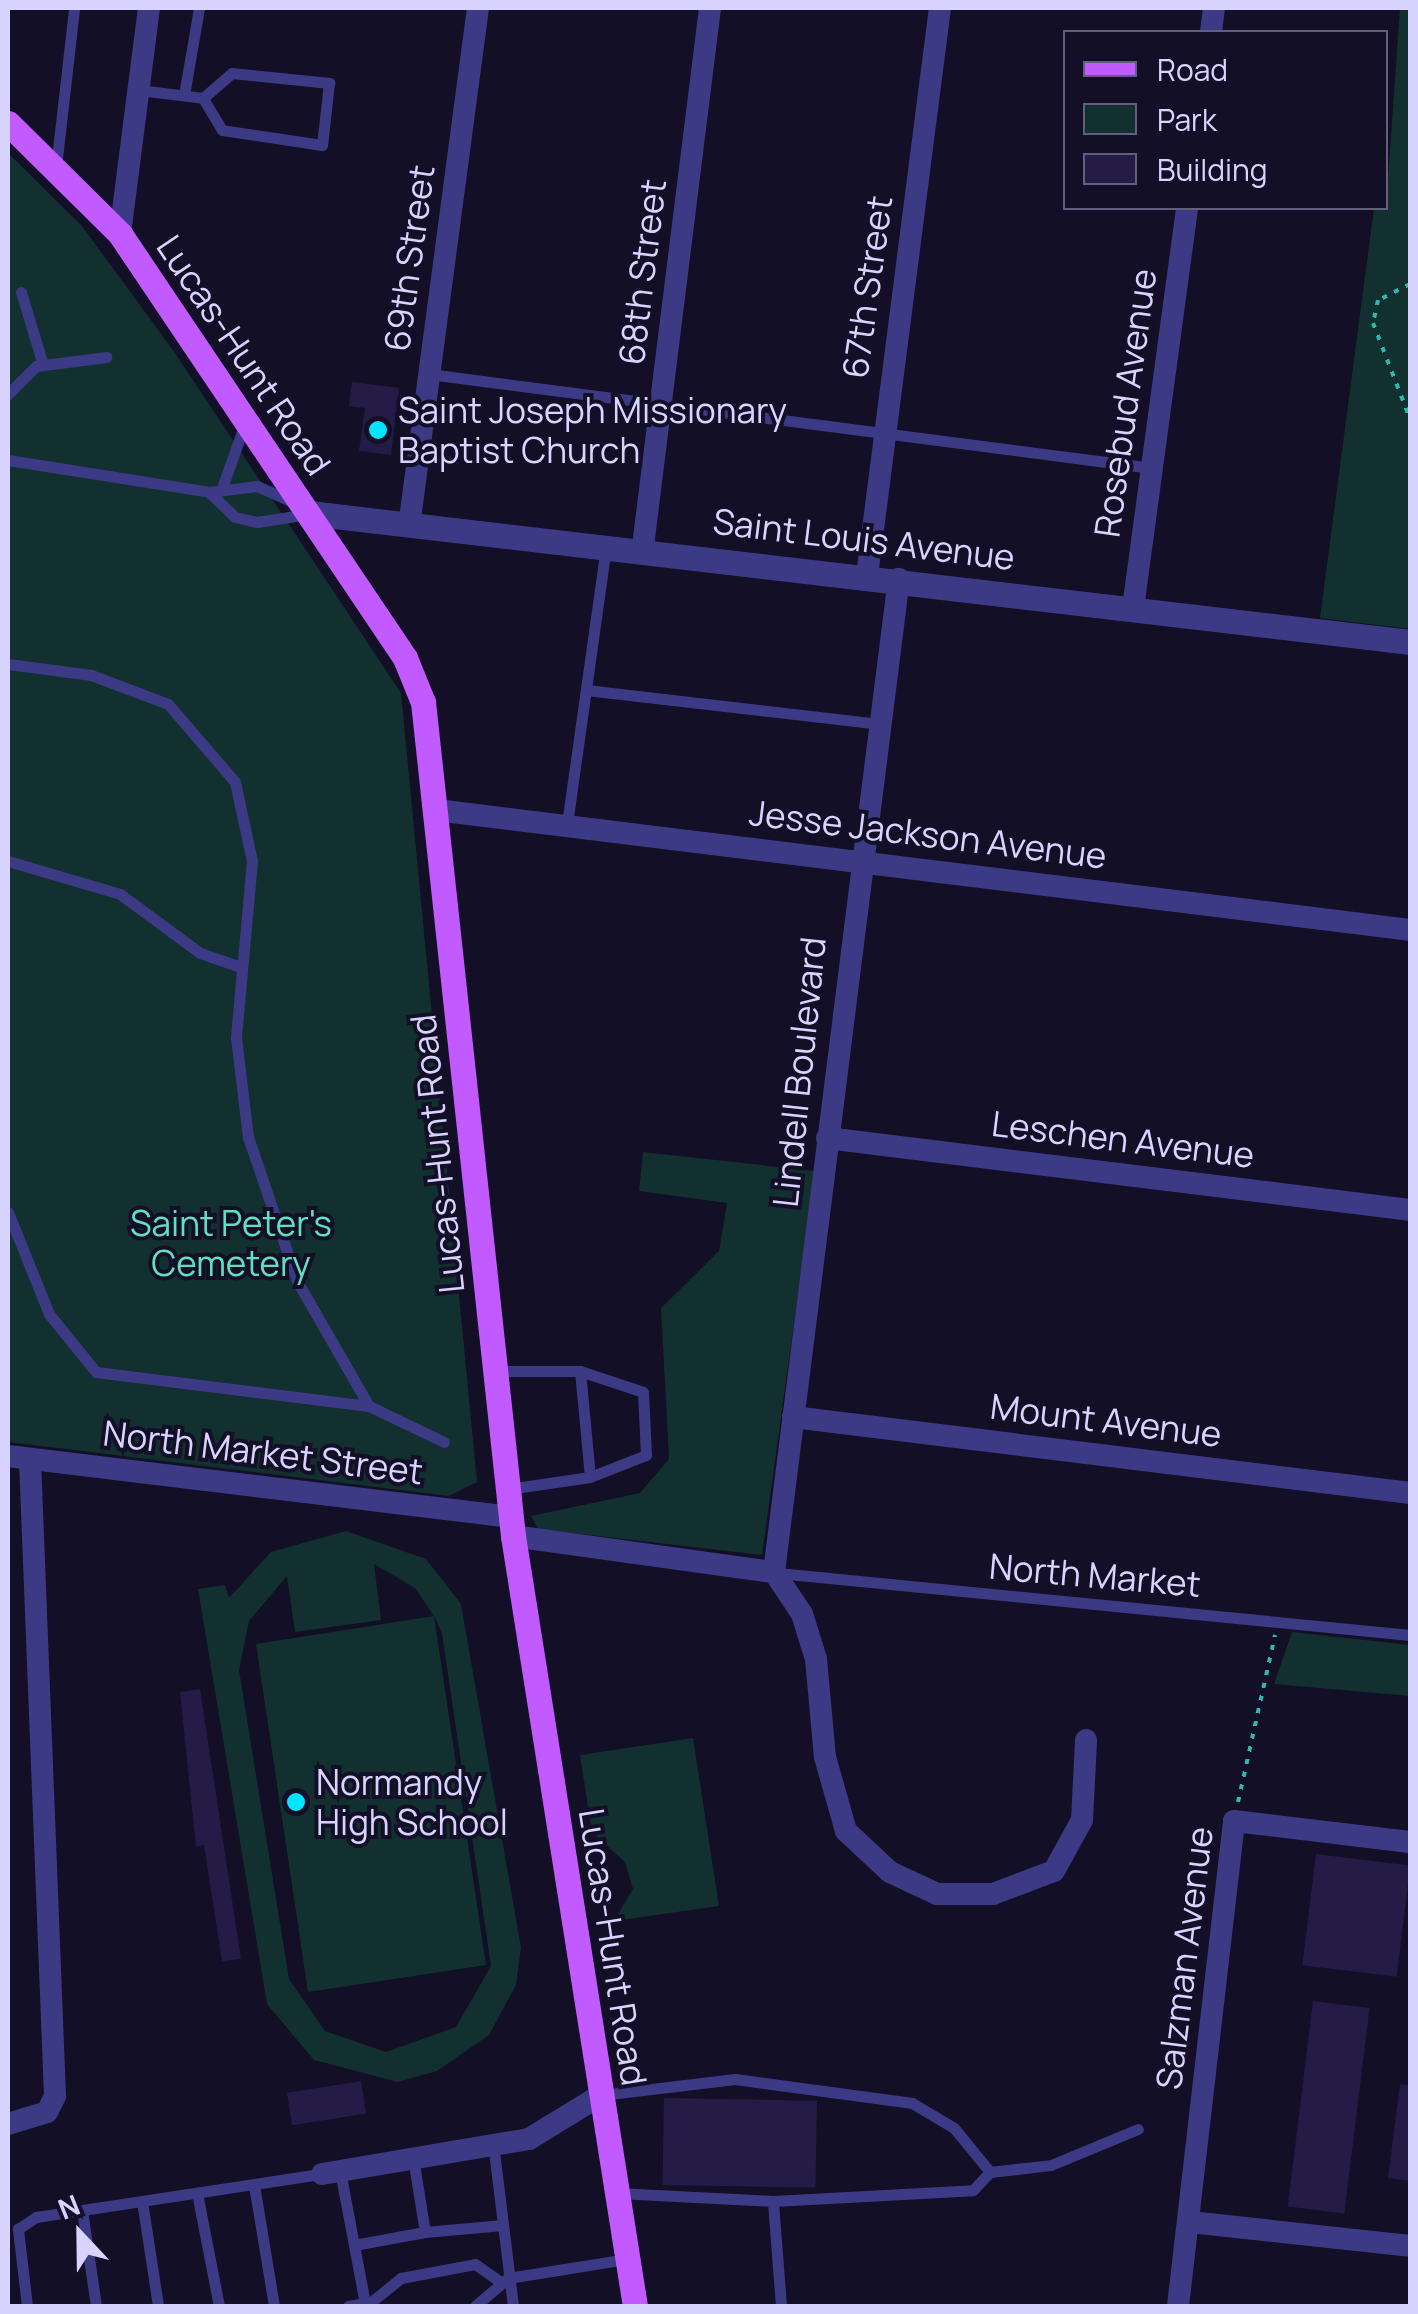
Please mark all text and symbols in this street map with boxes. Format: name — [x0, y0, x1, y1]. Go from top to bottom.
legend — [1063, 30, 1388, 210]
text: Road — [1157, 49, 1228, 90]
text: Park — [1157, 99, 1217, 140]
text: Building — [1157, 149, 1268, 190]
street label: 69th Street — [375, 162, 443, 354]
street label: 68th Street — [610, 177, 674, 367]
street label: 67th Street — [833, 193, 901, 381]
street label: Lucas-Hunt Road — [148, 227, 340, 483]
street label: Rosebud Avenue — [1085, 266, 1165, 540]
place label: Saint Joseph Missionary Baptist Church — [398, 389, 787, 471]
marker: Saint Joseph Missionary Baptist Church — [367, 419, 389, 441]
street label: Saint Louis Avenue — [711, 500, 1017, 578]
street label: Jesse Jackson Avenue — [747, 791, 1109, 877]
street label: Lindell Boulevard — [764, 935, 834, 1209]
street label: Lucas-Hunt Road — [401, 1013, 473, 1295]
street label: Leschen Avenue — [989, 1102, 1257, 1176]
park label: Saint Peter's Cemetery — [130, 1202, 332, 1284]
street label: Mount Avenue — [988, 1385, 1224, 1455]
street label: North Market Street — [101, 1412, 425, 1492]
street label: North Market — [988, 1545, 1202, 1605]
place label: Normandy High School — [316, 1761, 508, 1843]
marker: Normandy High School — [285, 1791, 307, 1813]
street label: Lucas-Hunt Road — [570, 1805, 656, 2089]
street label: Salzman Avenue — [1147, 1824, 1221, 2092]
north arrow — [30, 2184, 130, 2284]
text: N — [52, 2185, 85, 2228]

